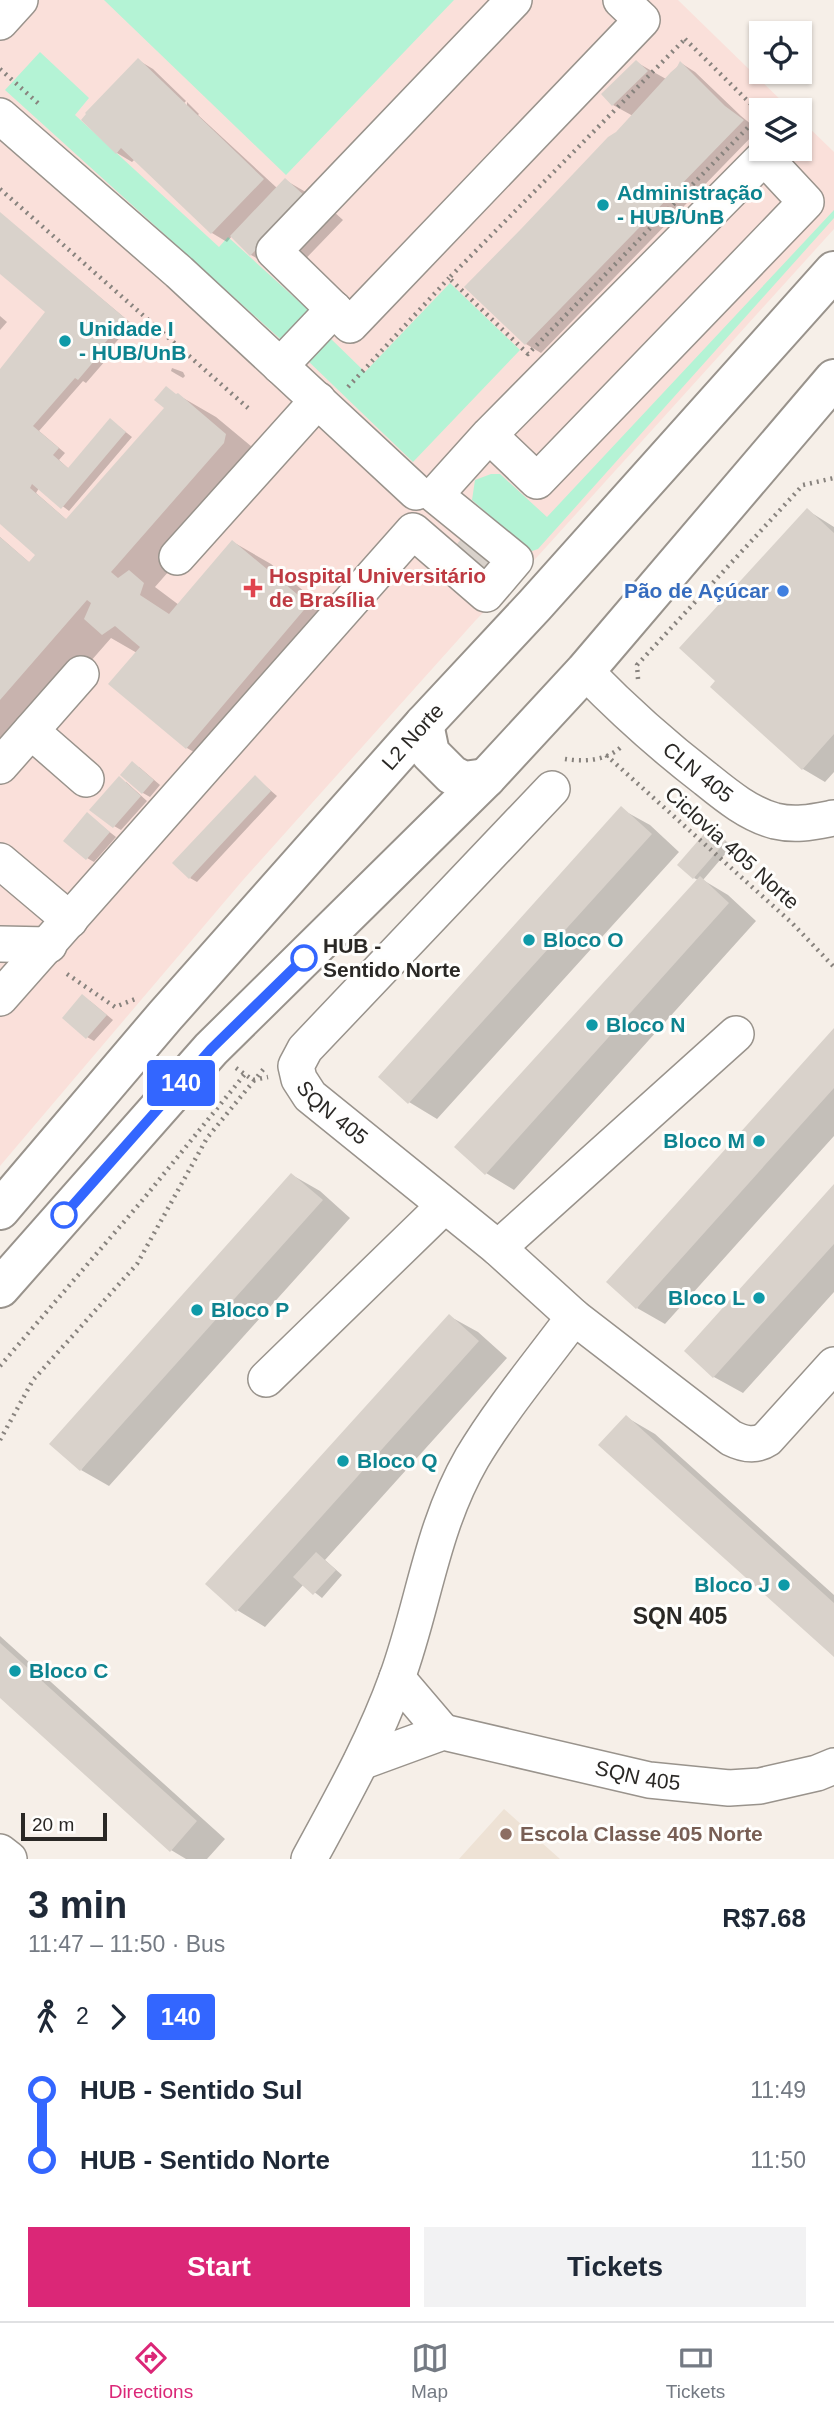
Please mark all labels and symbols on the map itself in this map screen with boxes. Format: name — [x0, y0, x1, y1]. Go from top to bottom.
place label: Administração - HUB/UnB — [617, 181, 763, 228]
marker: Administração - HUB/UnB — [595, 197, 611, 213]
place label: Unidade I - HUB/UnB — [79, 317, 186, 364]
marker: Unidade I - HUB/UnB — [57, 333, 73, 349]
place label: Hospital Universitário de Brasília — [269, 564, 486, 611]
marker: Hospital Universitário de Brasília — [243, 578, 263, 598]
place label: Pão de Açúcar — [624, 579, 769, 602]
marker: Pão de Açúcar — [775, 583, 791, 599]
street label: L2 Norte — [377, 699, 448, 774]
street label: CLN 405 — [659, 737, 738, 807]
street label: Ciclovia 405 Norte — [661, 782, 804, 914]
place label: Bloco O — [543, 928, 624, 951]
marker: Bloco O — [521, 932, 537, 948]
place label: HUB - Sentido Norte — [323, 934, 461, 981]
marker: HUB - Sentido Norte — [291, 945, 317, 971]
place label: Bloco N — [606, 1013, 685, 1036]
marker: Bloco N — [584, 1017, 600, 1033]
line badge: 140 — [141, 1060, 221, 1106]
street label: SQN 405 — [292, 1076, 373, 1149]
place label: Bloco M — [663, 1129, 745, 1152]
marker: Bloco M — [751, 1133, 767, 1149]
unlabelled marker — [51, 1202, 77, 1228]
place label: Bloco L — [668, 1286, 745, 1309]
marker: Bloco L — [751, 1290, 767, 1306]
place label: Bloco P — [211, 1298, 289, 1321]
marker: Bloco P — [189, 1302, 205, 1318]
place label: Bloco Q — [357, 1449, 438, 1472]
marker: Bloco Q — [335, 1453, 351, 1469]
place label: Bloco J — [694, 1573, 770, 1596]
marker: Bloco J — [776, 1577, 792, 1593]
district label: SQN 405 — [633, 1603, 728, 1629]
place label: Bloco C — [29, 1659, 108, 1682]
marker: Bloco C — [7, 1663, 23, 1679]
street label: SQN 405 — [593, 1756, 681, 1794]
scale bar — [21, 1810, 107, 1842]
place label: Escola Classe 405 Norte — [520, 1822, 763, 1845]
marker: Escola Classe 405 Norte — [498, 1826, 514, 1842]

